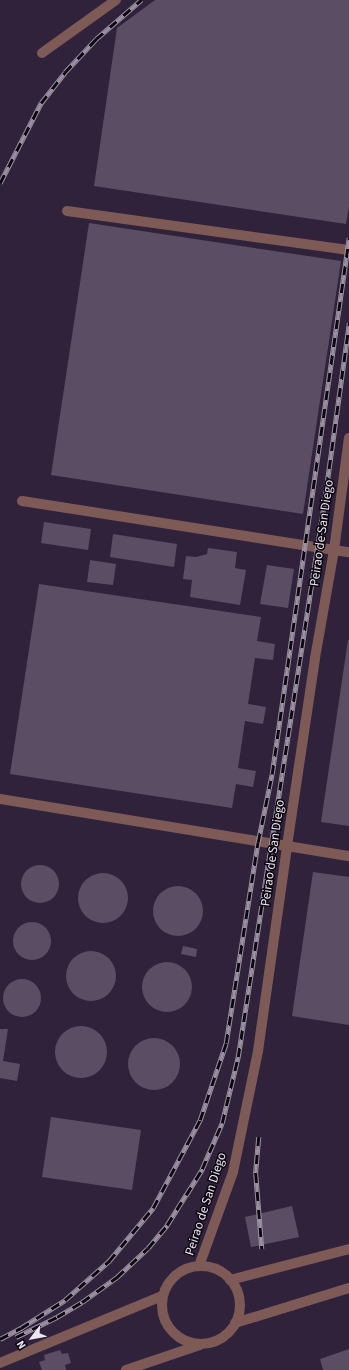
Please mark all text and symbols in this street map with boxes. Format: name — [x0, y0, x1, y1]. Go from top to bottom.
street label: Peirao de San Diego — [307, 479, 337, 587]
street label: Peirao de San Diego — [258, 799, 288, 907]
street label: Peirao de San Diego — [182, 1150, 230, 1258]
north arrow — [12, 1318, 52, 1358]
text: N — [13, 1338, 30, 1352]

